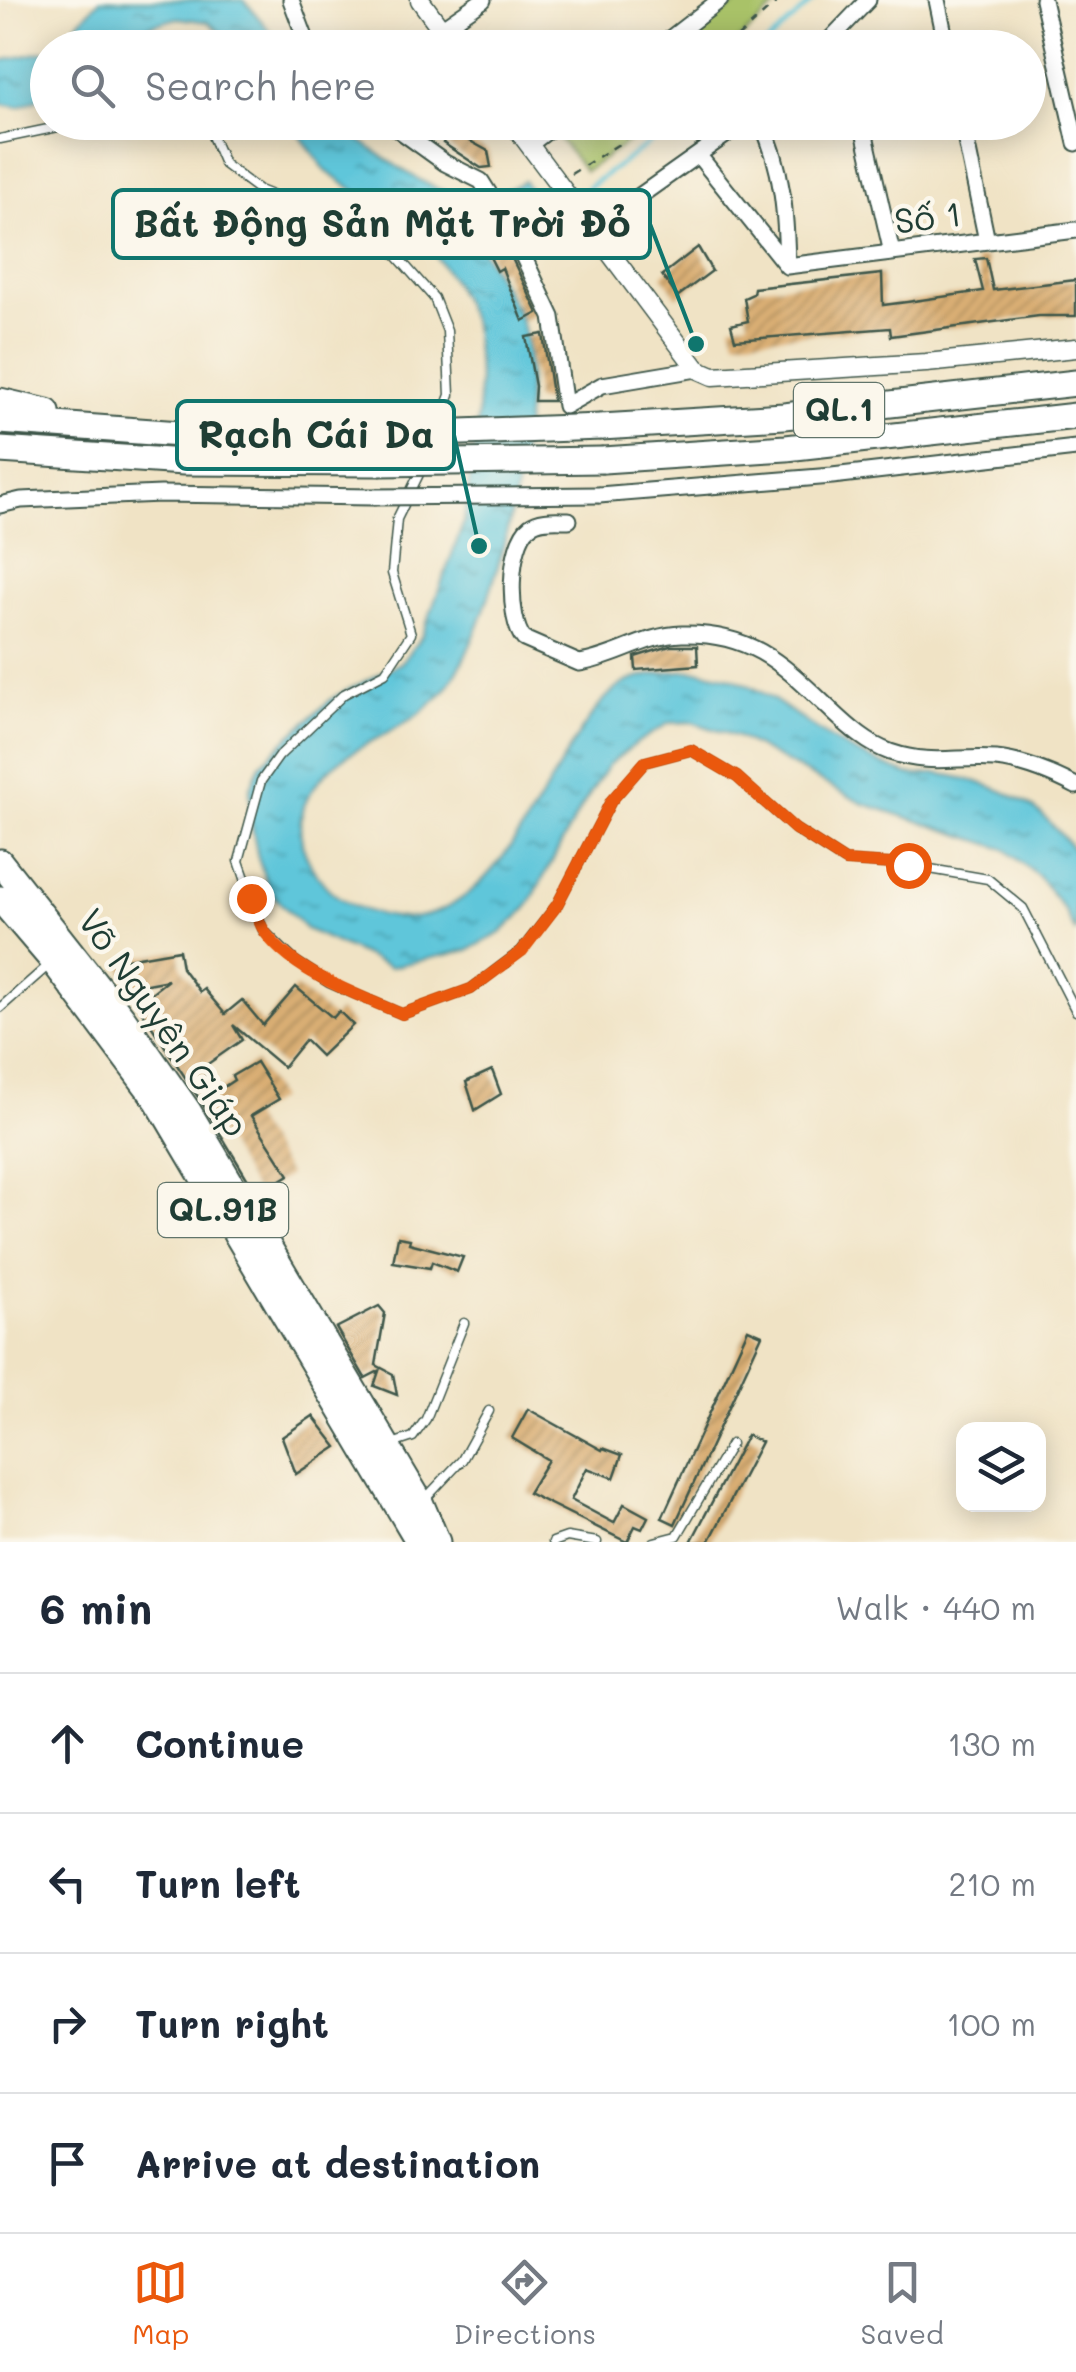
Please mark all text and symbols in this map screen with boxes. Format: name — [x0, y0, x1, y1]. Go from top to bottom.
search box — [30, 30, 1046, 140]
icon: search — [65, 58, 120, 113]
text: Search here — [145, 60, 376, 110]
street label: Số 1 — [892, 189, 964, 243]
callout: Bất Động Sản Mặt Trời Đỏ — [113, 190, 650, 258]
text: Bất Động Sản Mặt Trời Đỏ — [133, 197, 631, 247]
road number: QL.1 — [794, 383, 884, 437]
callout: Rạch Cái Da — [177, 401, 454, 469]
text: Rạch Cái Da — [198, 408, 434, 458]
route start — [886, 843, 932, 889]
route end — [229, 876, 275, 922]
street label: Võ Nguyên Giáp — [69, 899, 260, 1145]
road number: QL.91B — [158, 1183, 288, 1237]
map controls — [956, 1422, 1046, 1512]
button: layers — [956, 1422, 1046, 1512]
text: 6 min — [40, 1580, 152, 1635]
text: Walk · 440 m — [835, 1586, 1036, 1628]
icon: ahead — [40, 1716, 95, 1771]
text: Continue — [135, 1718, 304, 1768]
text: 130 m — [947, 1722, 1036, 1764]
icon: left — [40, 1856, 95, 1911]
text: Turn left — [135, 1858, 301, 1908]
text: 210 m — [948, 1862, 1036, 1904]
icon: right — [40, 1996, 95, 2051]
text: Turn right — [135, 1998, 329, 2048]
text: 100 m — [946, 2002, 1036, 2044]
icon: arrive — [40, 2136, 95, 2191]
text: Arrive at destination — [135, 2138, 540, 2188]
tab: Map — [132, 2255, 189, 2351]
tab: Directions — [454, 2255, 596, 2351]
tab: Saved — [861, 2255, 944, 2351]

